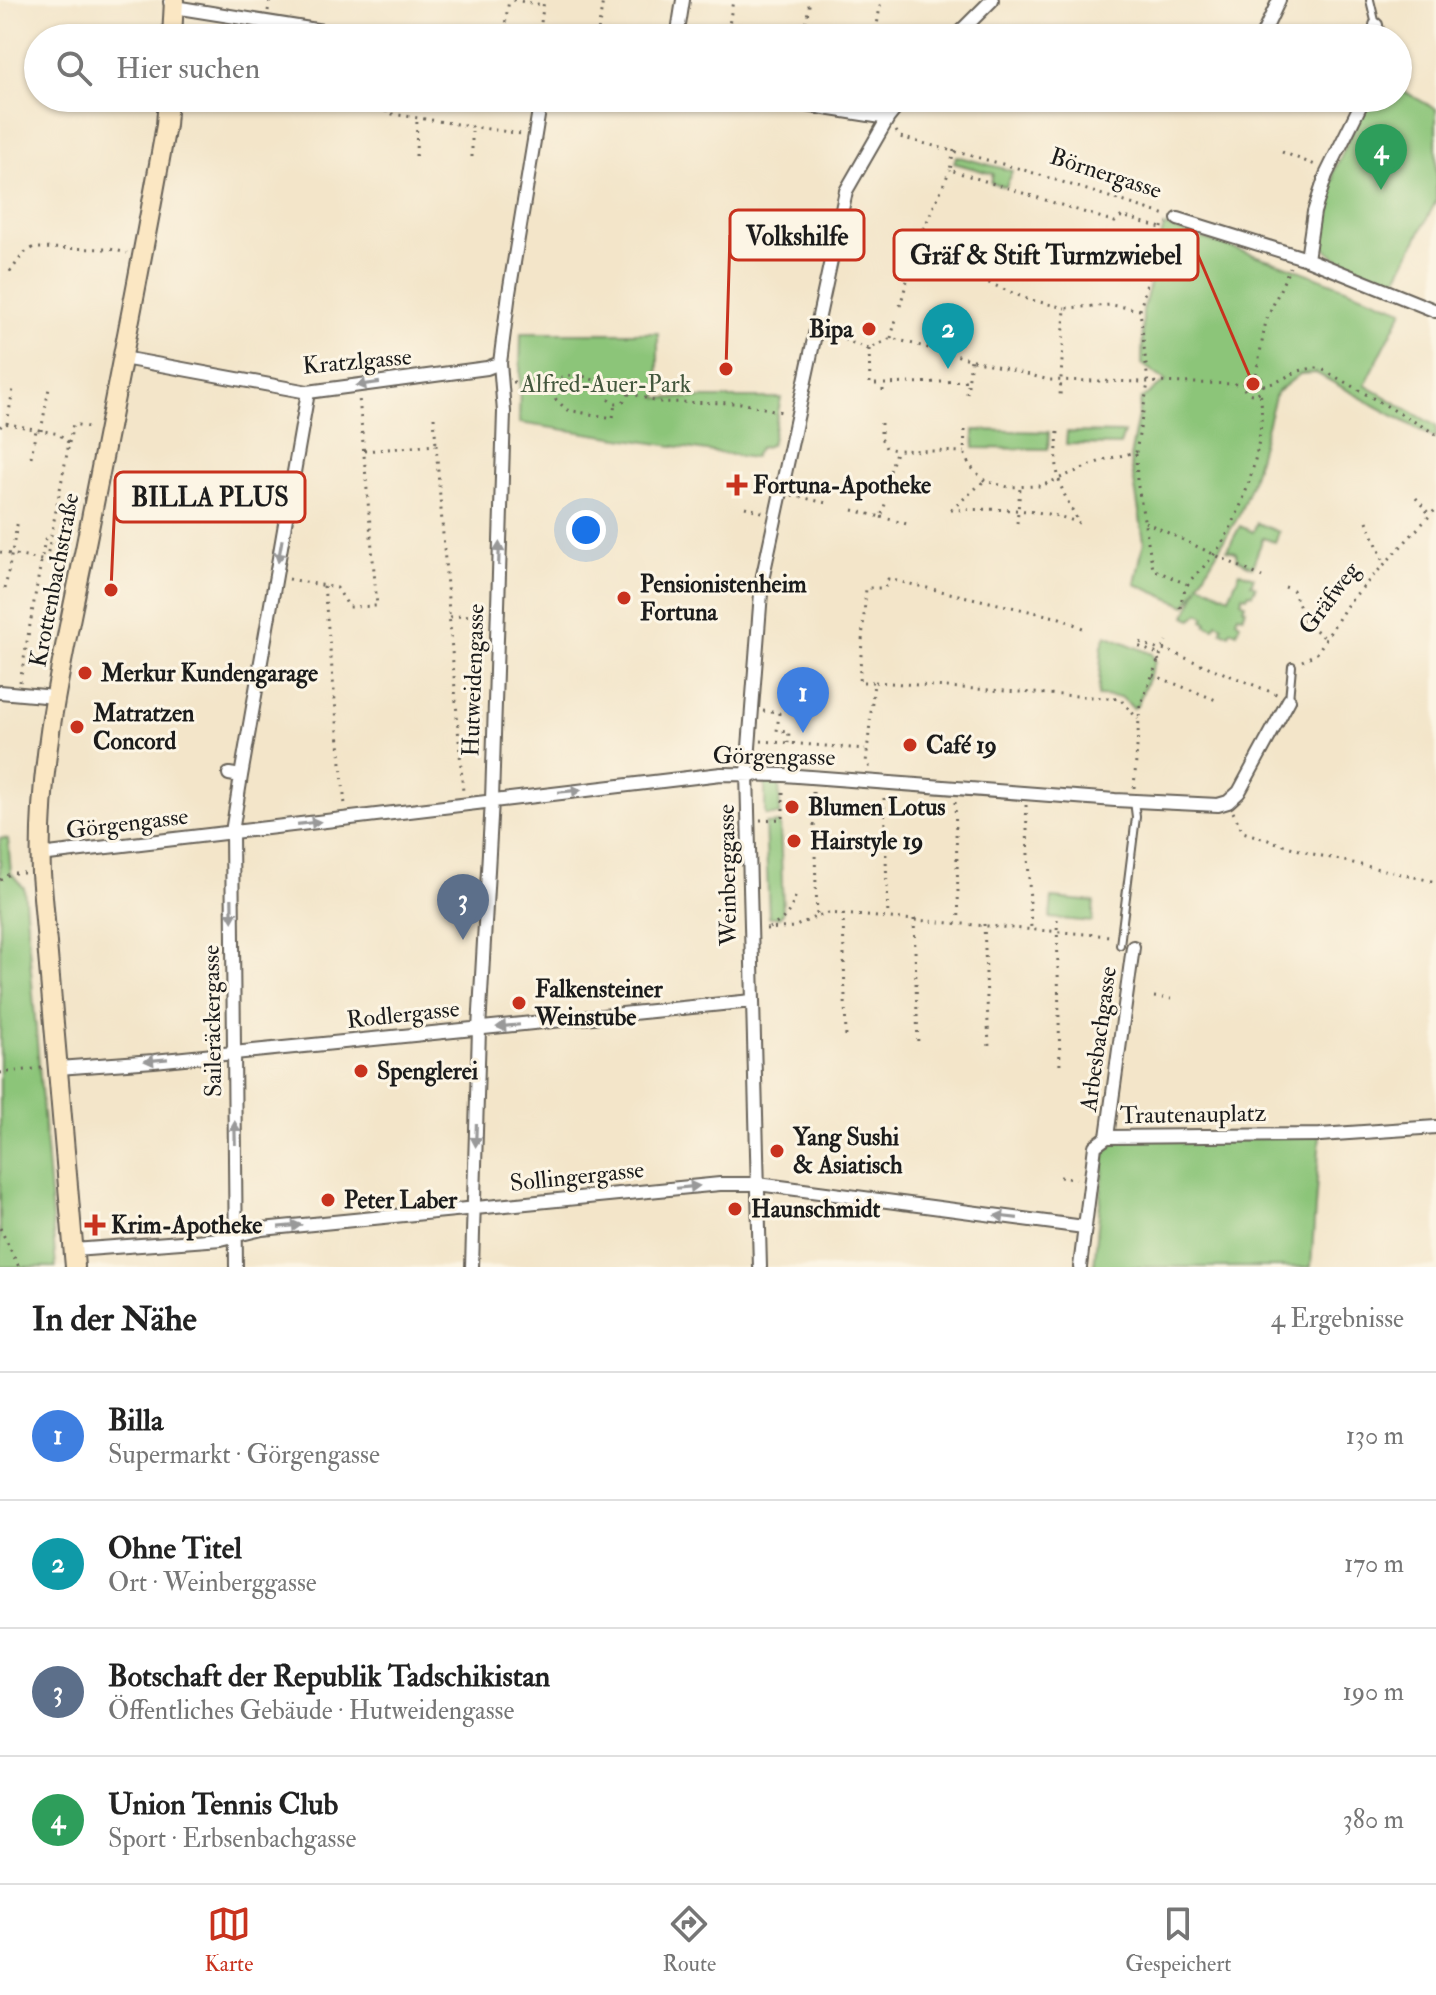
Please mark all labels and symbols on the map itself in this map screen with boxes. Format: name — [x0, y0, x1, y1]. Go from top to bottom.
pin: 4 — [1355, 124, 1407, 190]
street label: Börnergasse — [1046, 141, 1166, 206]
callout: Volkshilfe — [730, 210, 864, 260]
text: Volkshilfe — [745, 221, 848, 253]
callout: Gräf & Stift Turmzwiebel — [894, 230, 1198, 280]
text: Gräf & Stift Turmzwiebel — [910, 240, 1182, 272]
pin: 2 — [922, 303, 974, 369]
place label: Bipa — [809, 314, 854, 345]
marker: Bipa — [860, 320, 878, 338]
street label: Kratzlgasse — [301, 341, 413, 382]
park label: Alfred-Auer-Park — [520, 369, 692, 400]
one-way arrow — [355, 378, 380, 391]
place label: Fortuna-Apotheke — [753, 470, 931, 501]
callout: BILLA PLUS — [115, 472, 305, 522]
marker: Fortuna-Apotheke — [728, 476, 746, 494]
text: BILLA PLUS — [131, 482, 289, 514]
street label: Krottenbachstraße — [22, 490, 87, 670]
your location — [566, 510, 606, 550]
one-way arrow — [273, 539, 285, 564]
one-way arrow — [492, 541, 505, 566]
street label: Gräfweg — [1292, 555, 1368, 641]
place label: Pensionistenheim Fortuna — [640, 569, 807, 628]
marker: Pensionistenheim Fortuna — [615, 589, 633, 607]
street label: Hutweidengasse — [455, 603, 492, 757]
place label: Merkur Kundengarage — [100, 658, 318, 689]
marker: Merkur Kundengarage — [76, 664, 94, 682]
pin: 1 — [777, 667, 829, 733]
place label: Matratzen Concord — [92, 698, 195, 757]
marker: Matratzen Concord — [68, 718, 86, 736]
place label: Café 19 — [926, 730, 997, 761]
marker: Café 19 — [901, 736, 919, 754]
street label: Görgengasse — [712, 740, 836, 773]
one-way arrow — [558, 785, 583, 798]
place label: Blumen Lotus — [808, 792, 946, 823]
marker: Blumen Lotus — [783, 798, 801, 816]
street label: Görgengasse — [64, 801, 190, 846]
street label: Weinberggasse — [711, 804, 744, 947]
one-way arrow — [297, 816, 322, 829]
place label: Hairstyle 19 — [810, 826, 923, 857]
marker: Hairstyle 19 — [785, 832, 803, 850]
pin: 3 — [437, 874, 489, 940]
one-way arrow — [226, 898, 239, 923]
street label: Saileräckergasse — [196, 945, 229, 1097]
street label: Arbesbachgasse — [1073, 964, 1124, 1115]
place label: Falkensteiner Weinstube — [534, 974, 664, 1033]
street label: Rodlergasse — [345, 993, 461, 1036]
marker: Falkensteiner Weinstube — [510, 994, 528, 1012]
one-way arrow — [495, 1019, 520, 1032]
one-way arrow — [143, 1054, 168, 1067]
place label: Spenglerei — [377, 1056, 479, 1087]
marker: Spenglerei — [352, 1062, 370, 1080]
street label: Trautenauplatz — [1120, 1098, 1267, 1131]
one-way arrow — [229, 1120, 241, 1145]
place label: Yang Sushi & Asiatisch — [792, 1122, 903, 1181]
one-way arrow — [469, 1123, 482, 1148]
marker: Yang Sushi & Asiatisch — [768, 1142, 786, 1160]
street label: Sollingergasse — [508, 1154, 646, 1199]
one-way arrow — [676, 1181, 701, 1194]
place label: Peter Laber — [344, 1185, 458, 1216]
marker: Peter Laber — [319, 1191, 337, 1209]
place label: Haunschmidt — [751, 1194, 880, 1225]
marker: Haunschmidt — [726, 1200, 744, 1218]
place label: Krim-Apotheke — [111, 1210, 262, 1241]
one-way arrow — [993, 1210, 1018, 1223]
marker: Krim-Apotheke — [86, 1216, 104, 1234]
one-way arrow — [278, 1219, 303, 1232]

